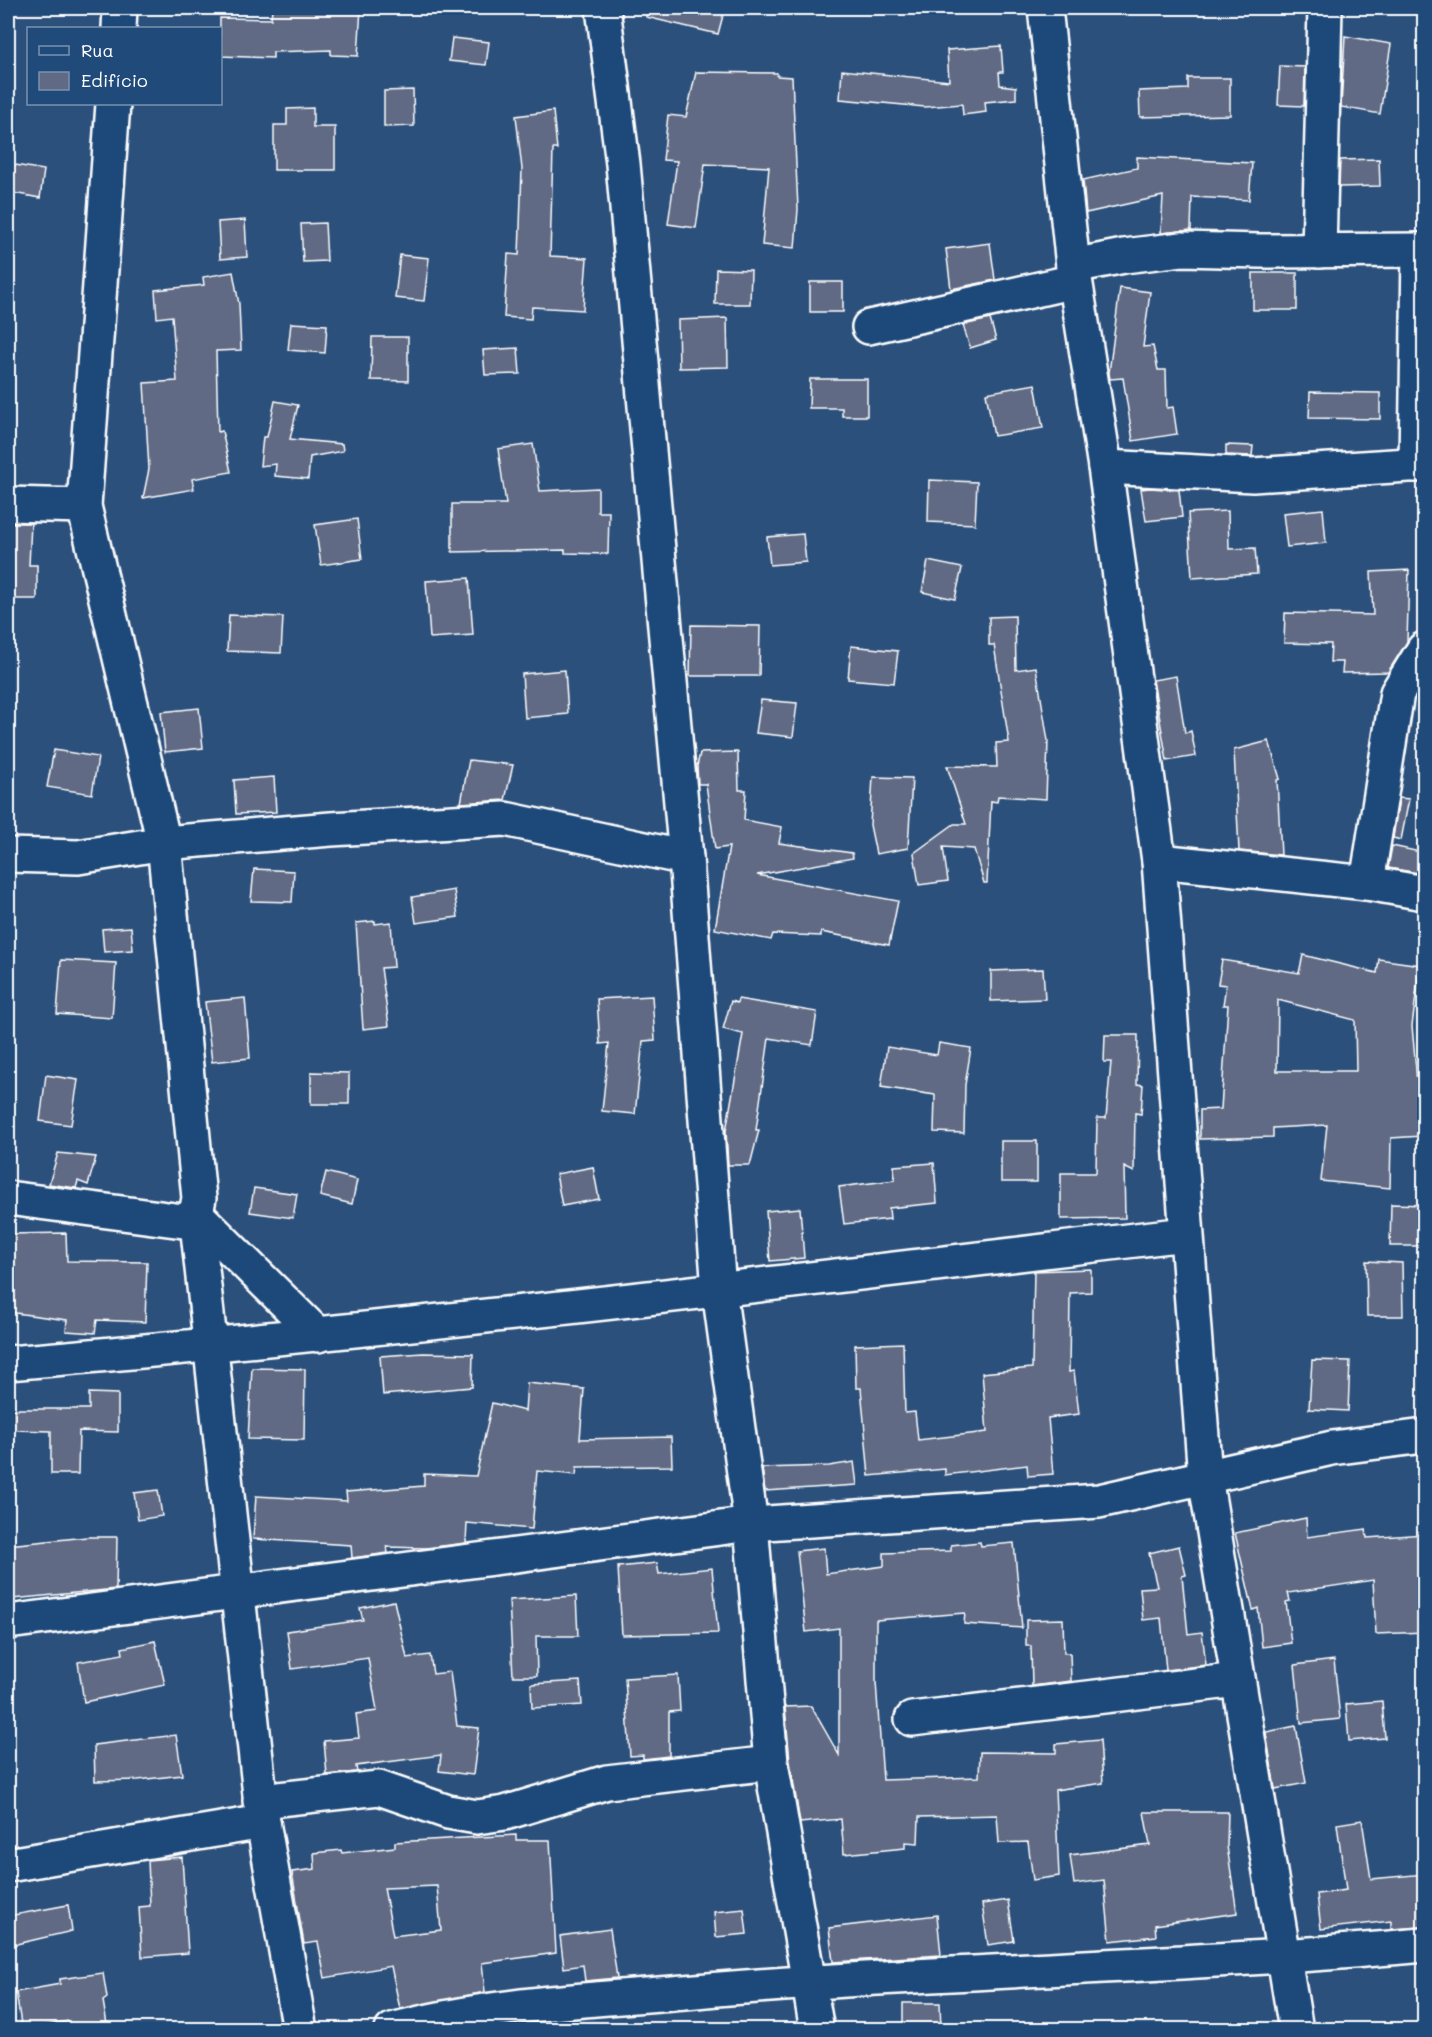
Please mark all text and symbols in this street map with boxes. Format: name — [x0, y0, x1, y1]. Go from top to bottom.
legend — [27, 27, 222, 105]
text: Rua — [81, 38, 114, 62]
text: Edifício — [81, 68, 148, 92]

